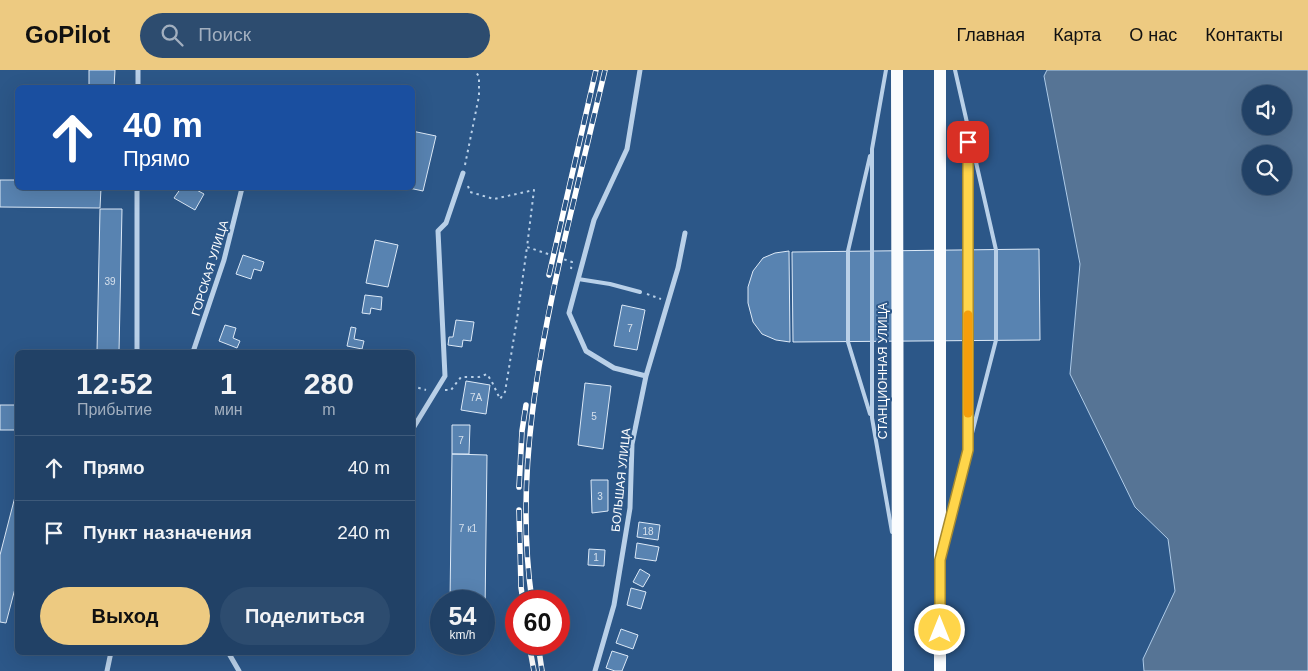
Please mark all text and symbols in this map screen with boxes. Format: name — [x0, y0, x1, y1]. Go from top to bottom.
search box — [140, 13, 490, 58]
text: GoPilot — [25, 21, 110, 48]
icon: search — [158, 21, 186, 49]
text: Поиск — [198, 24, 251, 45]
text: Главная — [957, 25, 1025, 45]
text: Карта — [1053, 25, 1101, 45]
text: О нас — [1129, 25, 1177, 45]
text: Контакты — [1205, 25, 1283, 45]
map controls — [1242, 85, 1292, 195]
button: sound — [1242, 85, 1292, 135]
icon: ahead — [40, 105, 105, 170]
text: 40 m — [123, 105, 203, 144]
pin — [947, 121, 989, 163]
icon: arrive — [954, 128, 982, 156]
button: search — [1242, 145, 1292, 195]
text: Прямо — [123, 146, 190, 171]
street label: ГОРСКАЯ УЛИЦА — [189, 218, 231, 318]
house number: 39 — [104, 276, 116, 287]
street label: СТАНЦИОННАЯ УЛИЦА — [876, 303, 890, 439]
house number: 7 — [627, 323, 633, 334]
text: 12:52 — [76, 367, 153, 400]
text: 1 — [220, 367, 237, 400]
text: 280 — [304, 367, 354, 400]
house number: 7А — [470, 392, 482, 403]
text: Прибытие — [77, 401, 152, 418]
text: мин — [214, 401, 243, 418]
text: m — [322, 401, 335, 418]
house number: 5 — [591, 411, 597, 422]
street label: БОЛЬШАЯ УЛИЦА — [609, 427, 633, 533]
house number: 7 — [458, 435, 464, 446]
icon: ahead — [40, 454, 68, 482]
text: Прямо — [83, 457, 145, 478]
text: 40 m — [348, 457, 390, 478]
house number: 3 — [597, 491, 603, 502]
icon: arrive — [40, 519, 68, 547]
text: Пункт назначения — [83, 522, 252, 543]
text: 240 m — [337, 522, 390, 543]
house number: 7 к1 — [459, 523, 478, 534]
house number: 18 — [642, 526, 654, 537]
house number: 1 — [593, 552, 599, 563]
button: Выход — [40, 587, 210, 645]
button: Поделиться — [220, 587, 390, 645]
speed limit sign: 60 — [505, 590, 570, 655]
text: 54 — [449, 602, 476, 630]
position arrow — [913, 603, 965, 655]
text: km/h — [449, 628, 476, 642]

